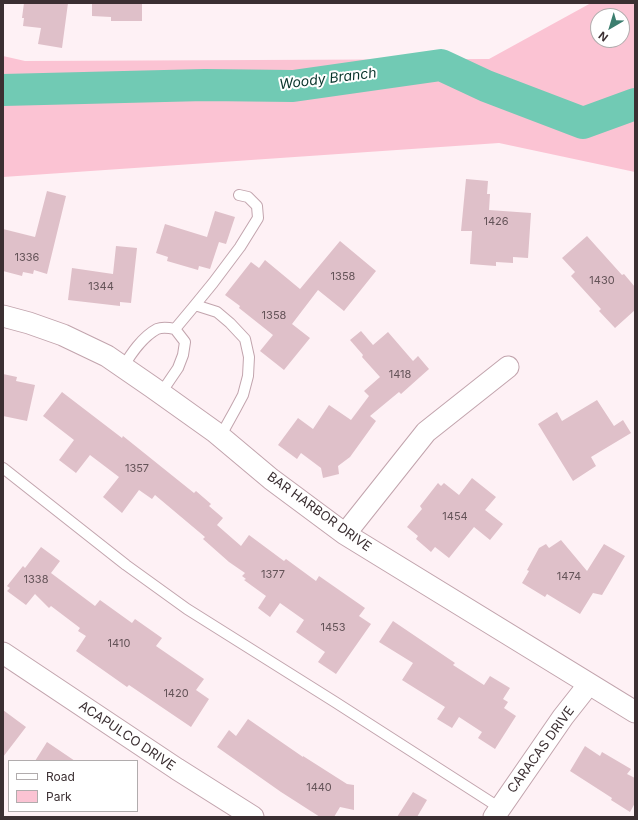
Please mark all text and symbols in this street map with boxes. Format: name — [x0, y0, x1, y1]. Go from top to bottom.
north arrow — [590, 8, 630, 48]
text: N — [596, 29, 611, 45]
water label: Woody Branch — [278, 65, 378, 93]
house number: 1426 — [483, 215, 509, 229]
house number: 1336 — [15, 251, 39, 265]
house number: 1358 — [331, 270, 355, 284]
house number: 1430 — [589, 274, 615, 288]
house number: 1344 — [88, 280, 114, 294]
house number: 1358 — [262, 309, 286, 323]
house number: 1418 — [389, 368, 411, 382]
house number: 1357 — [125, 462, 149, 476]
street label: BAR HARBOR DRIVE — [264, 469, 374, 555]
house number: 1454 — [442, 510, 468, 524]
house number: 1377 — [261, 568, 285, 582]
house number: 1474 — [557, 570, 581, 584]
house number: 1338 — [24, 573, 48, 587]
house number: 1453 — [320, 621, 346, 635]
house number: 1410 — [108, 637, 130, 651]
house number: 1420 — [163, 687, 189, 701]
street label: ACAPULCO DRIVE — [76, 698, 178, 774]
street label: CARACAS DRIVE — [504, 704, 578, 796]
legend — [8, 760, 138, 812]
text: Road — [46, 769, 75, 784]
house number: 1440 — [306, 781, 332, 795]
text: Park — [46, 789, 72, 804]

